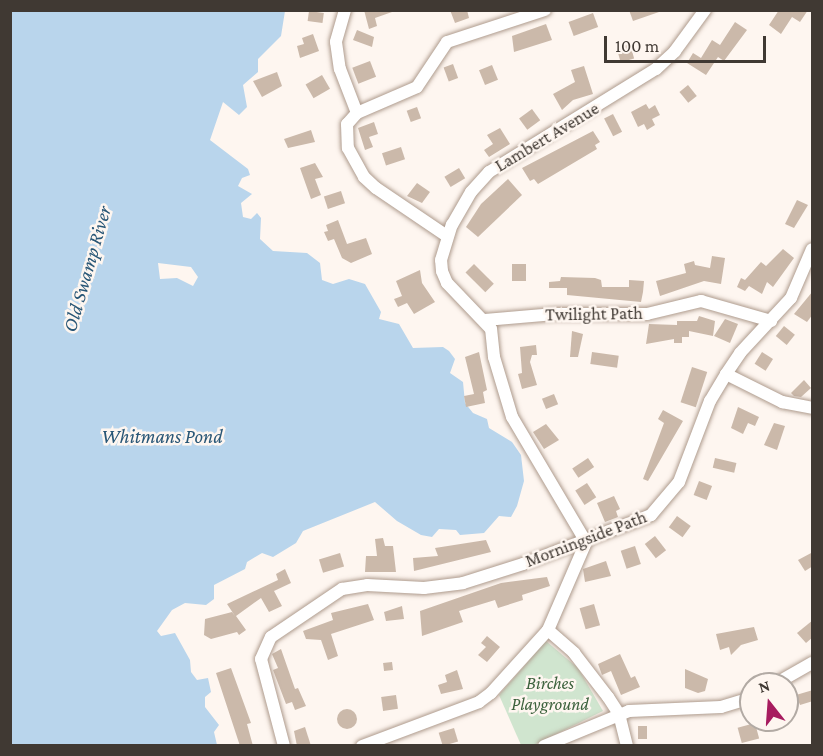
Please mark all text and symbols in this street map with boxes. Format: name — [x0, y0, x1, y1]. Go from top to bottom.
scale bar — [607, 24, 769, 62]
text: 100 m — [615, 36, 659, 56]
street label: Lambert Avenue — [491, 97, 603, 177]
water label: Old Swamp River — [58, 203, 116, 335]
street label: Twilight Path — [545, 302, 643, 326]
water label: Whitmans Pond — [101, 424, 223, 448]
street label: Morningside Path — [522, 506, 650, 572]
north arrow — [739, 672, 799, 732]
park label: Birches Playground — [511, 673, 589, 716]
text: N — [756, 676, 772, 696]

